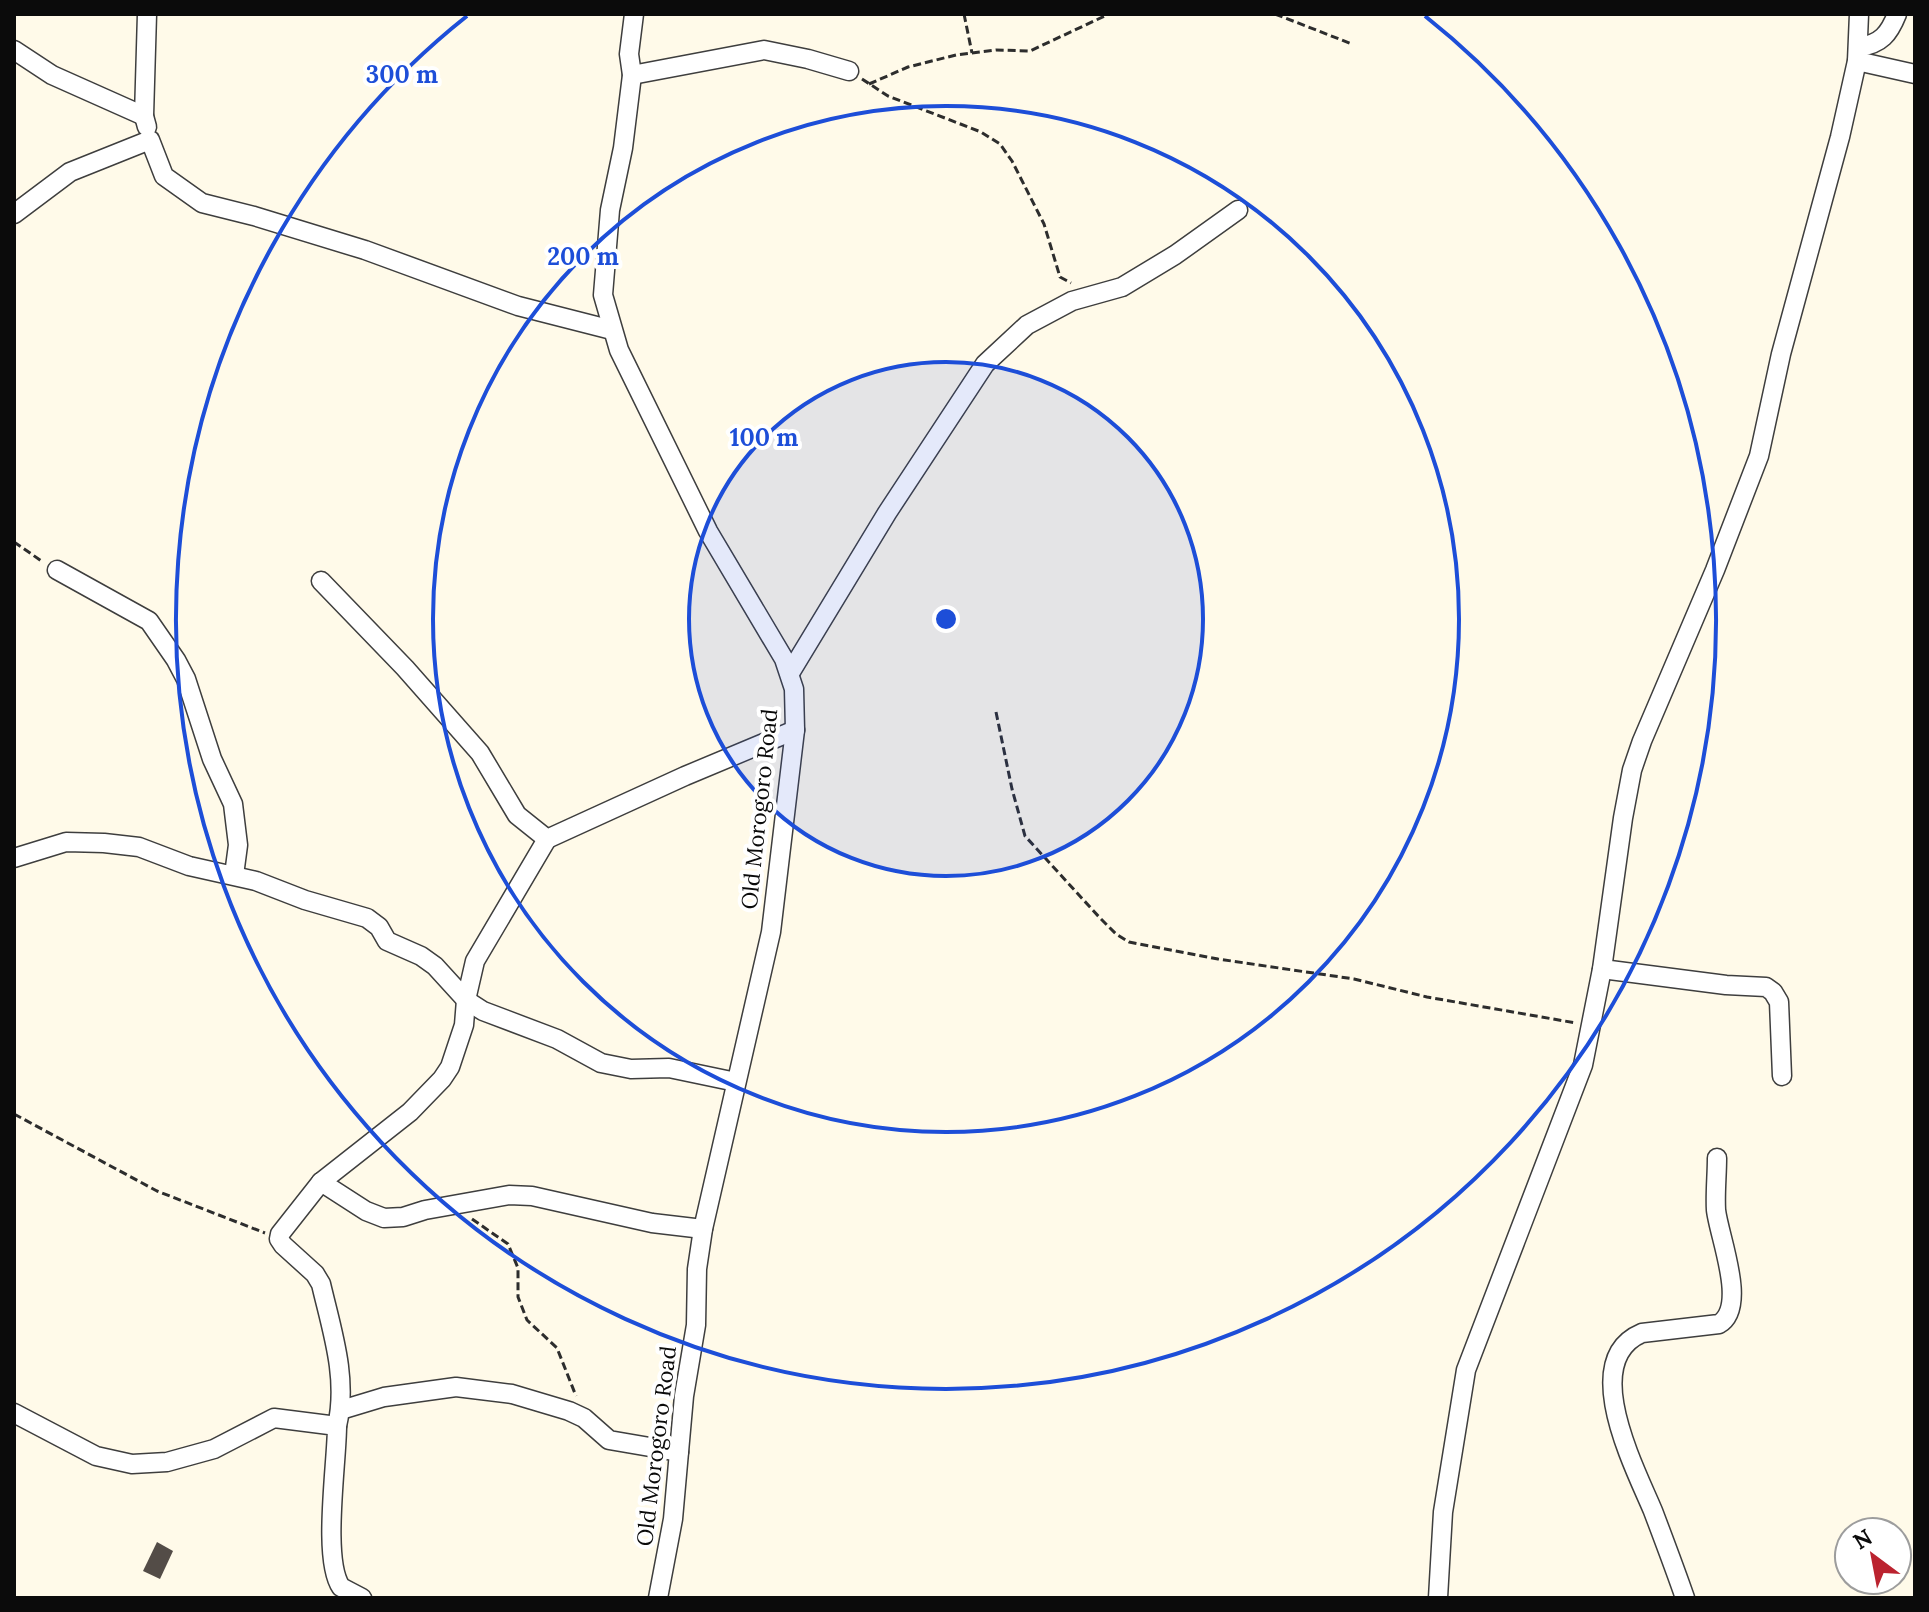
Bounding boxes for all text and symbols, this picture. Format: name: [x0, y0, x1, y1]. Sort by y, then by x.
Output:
text: 300 m: [366, 59, 438, 90]
text: 200 m: [547, 241, 619, 272]
text: 100 m: [730, 422, 798, 453]
centre of rings: [932, 605, 960, 633]
street label: Old Morogoro Road: [735, 707, 783, 911]
street label: Old Morogoro Road: [630, 1344, 682, 1548]
north arrow: [1833, 1516, 1913, 1596]
text: N: [1848, 1523, 1877, 1555]

